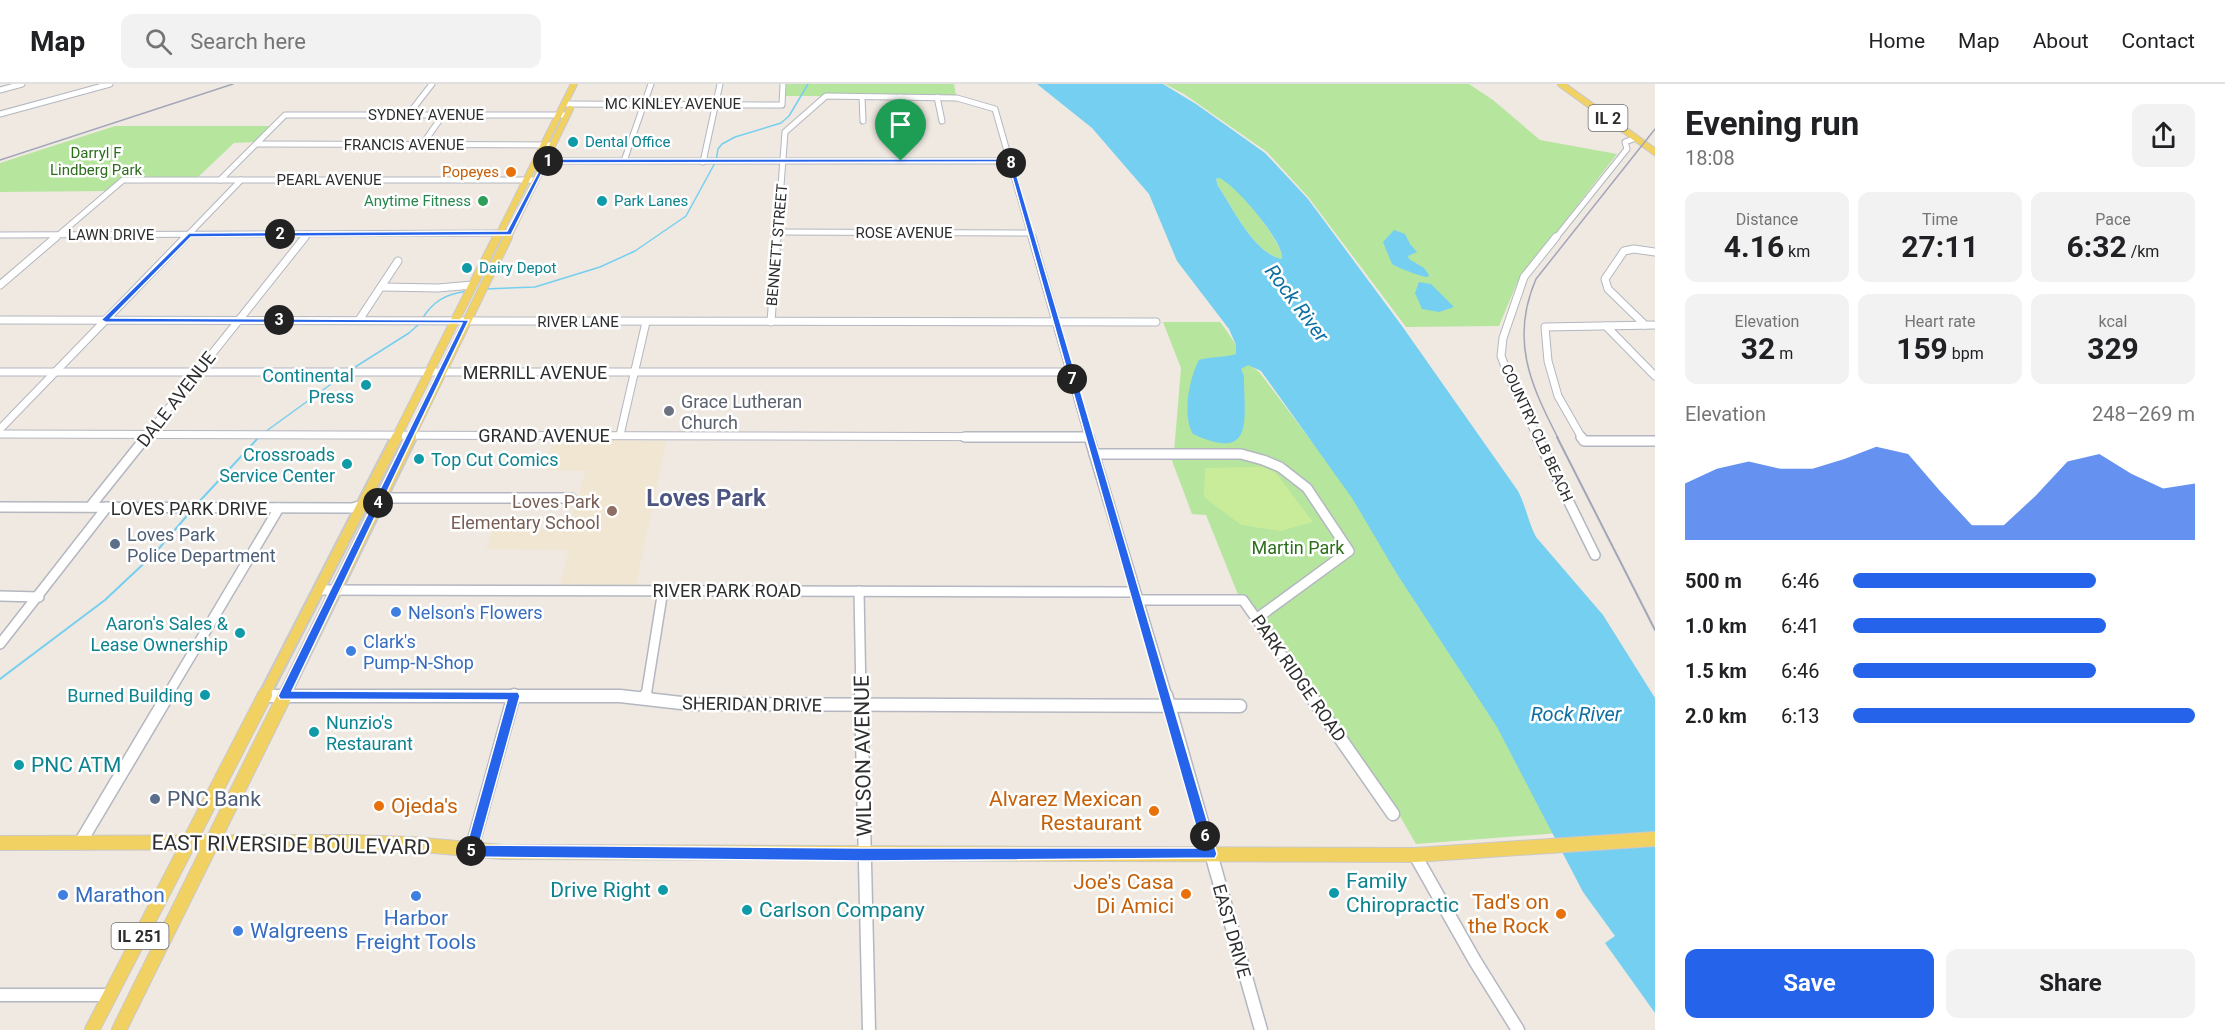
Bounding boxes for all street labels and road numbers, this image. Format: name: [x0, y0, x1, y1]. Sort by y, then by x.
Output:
street label: MC KINLEY AVENUE: [605, 95, 742, 113]
road number: IL 2: [1588, 105, 1628, 131]
street label: SYDNEY AVENUE: [368, 106, 484, 124]
street label: FRANCIS AVENUE: [344, 136, 465, 154]
street label: PEARL AVENUE: [277, 171, 382, 189]
street label: BENNETT STREET: [763, 183, 791, 307]
street label: ROSE AVENUE: [856, 224, 953, 242]
street label: LAWN DRIVE: [68, 226, 155, 244]
street label: RIVER LANE: [537, 313, 619, 331]
street label: DALE AVENUE: [132, 347, 220, 451]
street label: COUNTRY CLB BEACH: [1497, 361, 1577, 505]
street label: MERRILL AVENUE: [463, 362, 607, 383]
street label: GRAND AVENUE: [478, 425, 610, 446]
street label: LOVES PARK DRIVE: [111, 498, 267, 519]
street label: RIVER PARK ROAD: [653, 580, 801, 601]
street label: PARK RIDGE ROAD: [1247, 610, 1351, 746]
street label: WILSON AVENUE: [850, 675, 876, 837]
street label: SHERIDAN DRIVE: [682, 692, 822, 716]
street label: EAST RIVERSIDE BOULEVARD: [151, 831, 431, 859]
street label: EAST DRIVE: [1209, 881, 1255, 981]
road number: IL 251: [112, 923, 168, 949]

